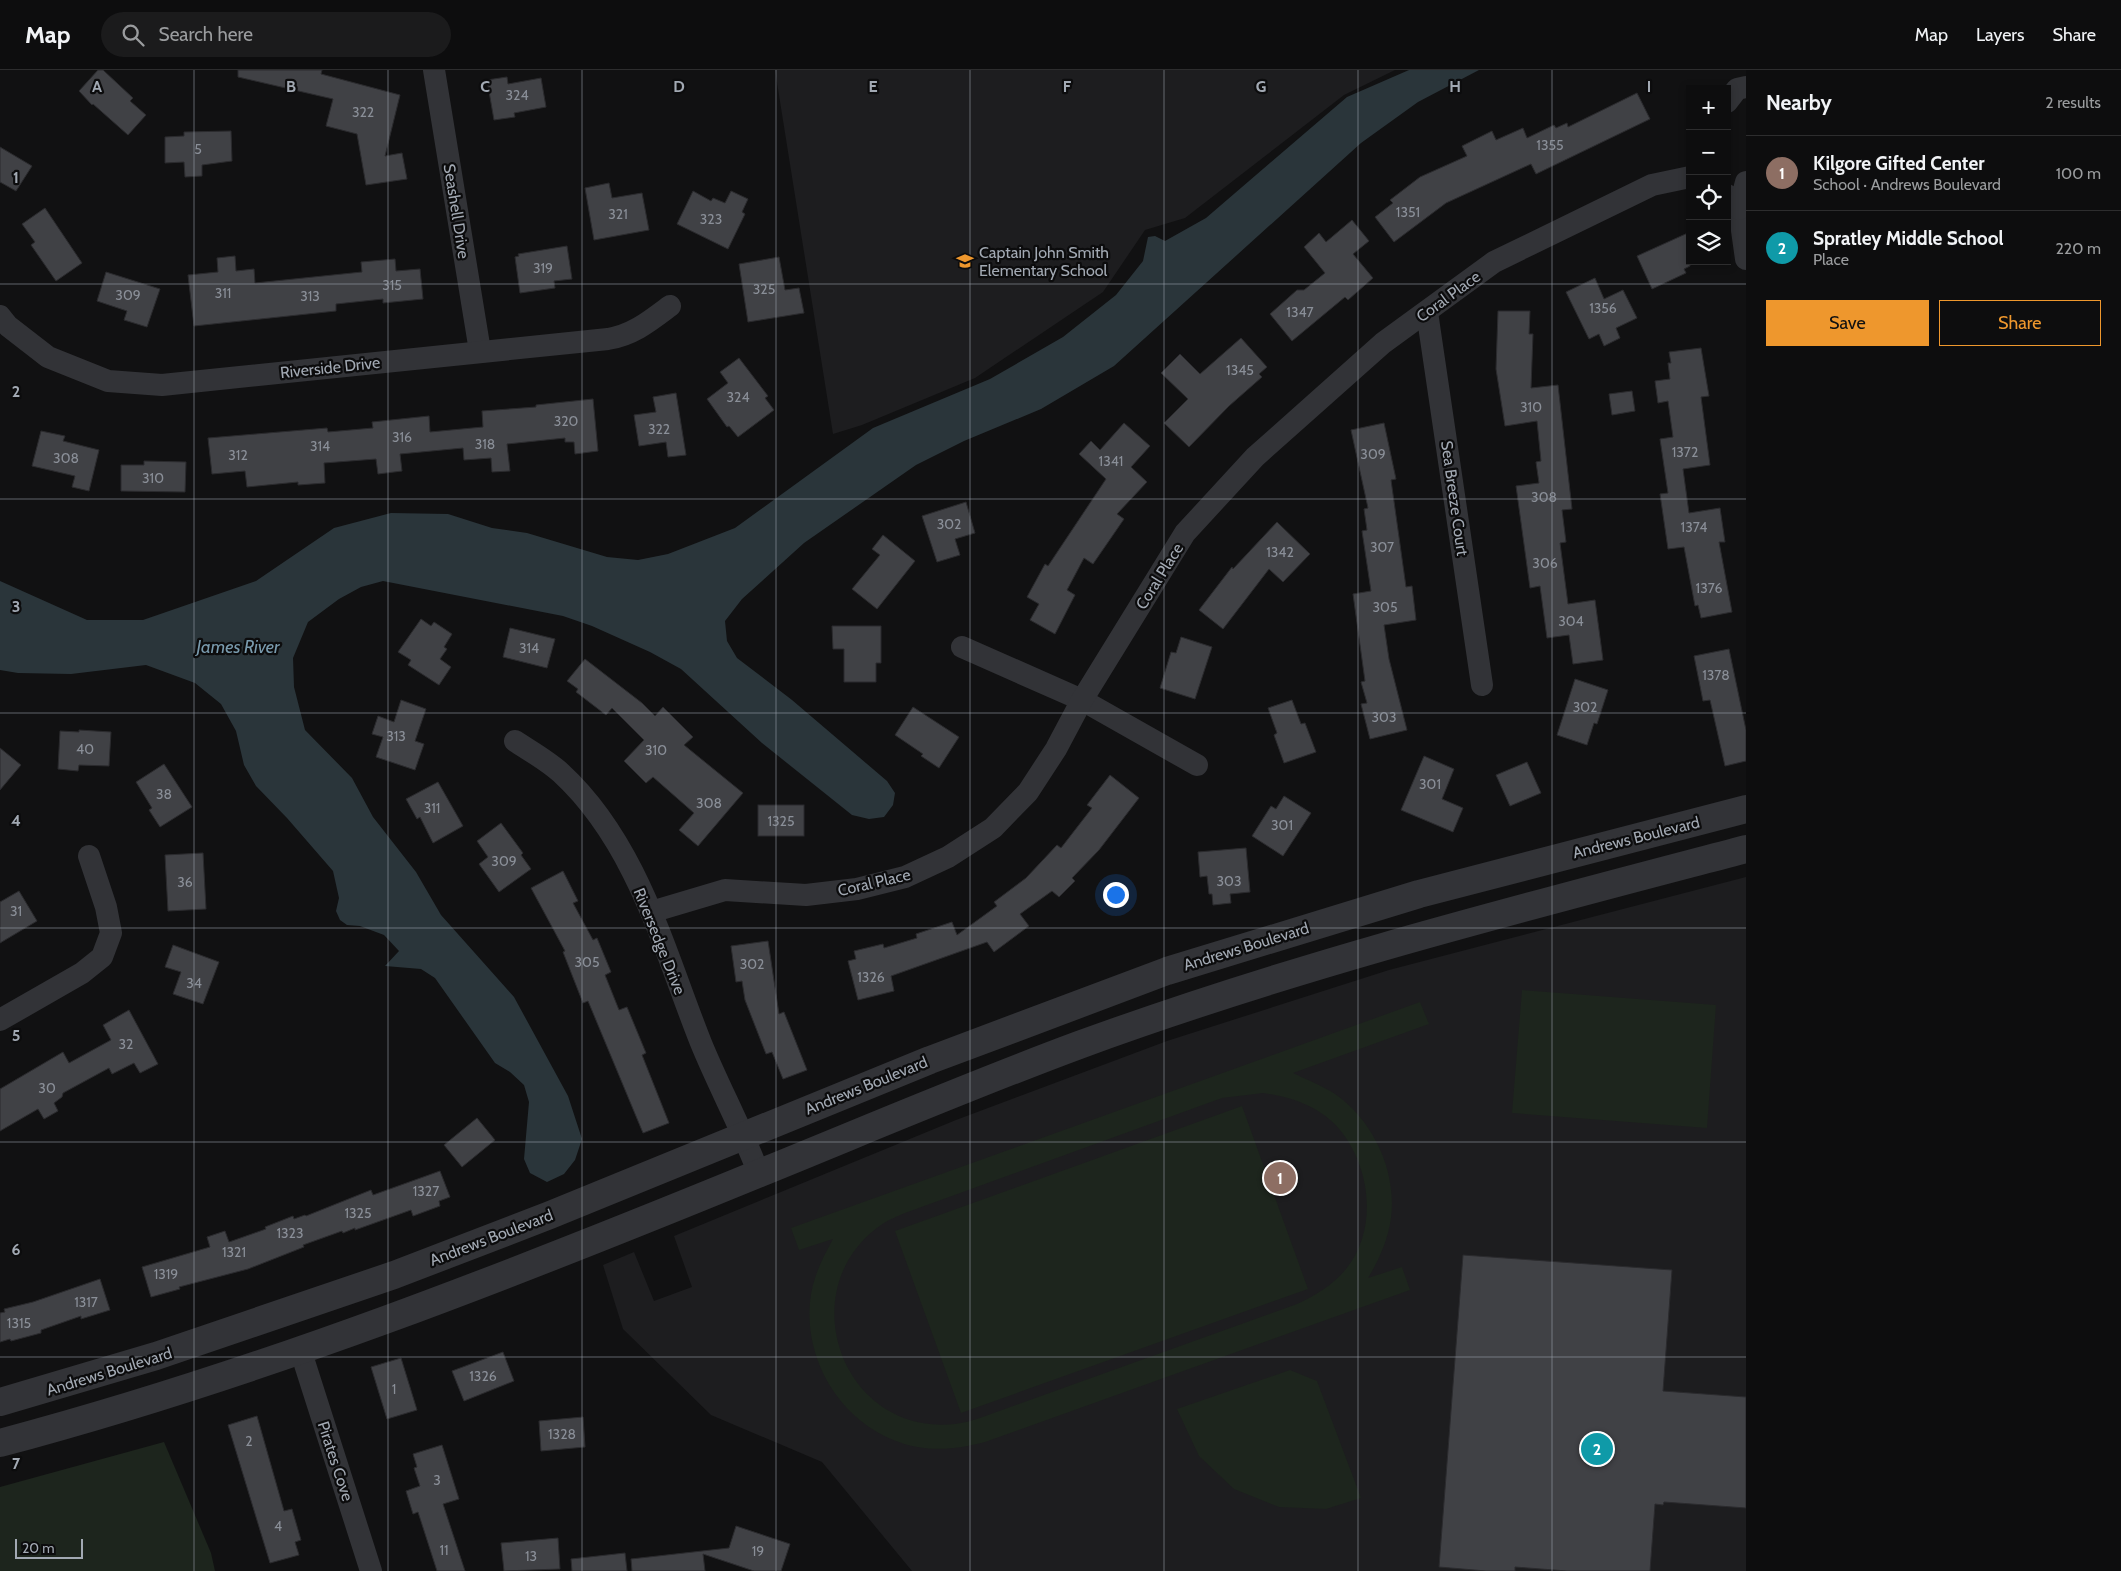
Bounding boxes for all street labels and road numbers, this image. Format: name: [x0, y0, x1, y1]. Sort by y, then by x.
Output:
street label: Seashell Drive: [440, 162, 473, 260]
street label: Coral Place: [1413, 267, 1484, 326]
street label: Riverside Drive: [279, 353, 381, 382]
street label: Sea Breeze Court: [1437, 439, 1472, 557]
street label: Coral Place: [1132, 540, 1187, 613]
street label: Andrews Boulevard: [1571, 813, 1702, 862]
street label: Coral Place: [836, 865, 912, 900]
street label: Riversedge Drive: [630, 885, 690, 997]
street label: Andrews Boulevard: [1181, 918, 1311, 975]
street label: Andrews Boulevard: [802, 1052, 930, 1119]
street label: Andrews Boulevard: [427, 1205, 555, 1270]
street label: Andrews Boulevard: [44, 1343, 174, 1400]
street label: Pirates Cove: [314, 1419, 357, 1503]

